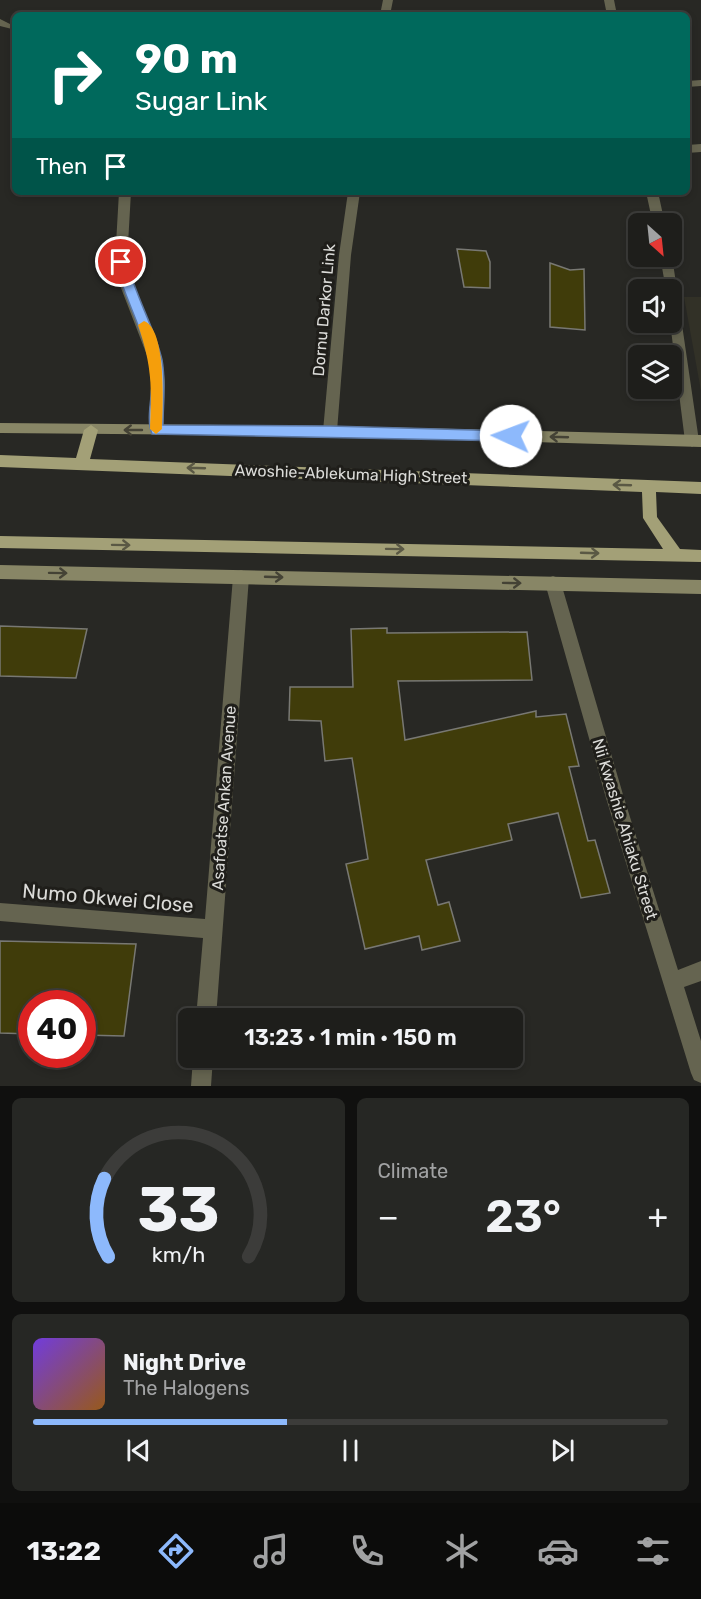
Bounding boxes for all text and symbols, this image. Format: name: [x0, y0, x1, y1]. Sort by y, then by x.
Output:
text: 90 m: [135, 34, 238, 84]
icon: right: [36, 36, 114, 114]
text: Sugar Link: [135, 85, 267, 117]
icon: arrive: [99, 150, 132, 183]
text: Then: [36, 153, 87, 180]
north arrow: [628, 213, 682, 267]
map controls: [628, 213, 682, 399]
pin: [95, 236, 146, 287]
street label: Dornu Darkor Link: [309, 242, 339, 377]
icon: arrive: [104, 245, 137, 278]
button: sound: [628, 279, 682, 333]
button: layers: [628, 345, 682, 399]
position arrow: [479, 404, 543, 468]
one-way arrow: [123, 424, 143, 436]
one-way arrow: [549, 431, 569, 443]
street label: Awoshie-Ablekuma High Street: [234, 460, 468, 488]
one-way arrow: [186, 462, 206, 473]
one-way arrow: [612, 479, 632, 490]
one-way arrow: [111, 539, 131, 550]
one-way arrow: [385, 543, 405, 555]
one-way arrow: [580, 547, 600, 558]
one-way arrow: [48, 567, 68, 579]
one-way arrow: [264, 572, 284, 583]
one-way arrow: [501, 577, 521, 589]
street label: Asafoatse Ankan Avenue: [208, 705, 240, 891]
street label: Nii Kwashie Ahiaku Street: [588, 736, 662, 922]
street label: Numo Okwei Close: [21, 879, 195, 917]
speed limit sign: 40: [18, 990, 96, 1068]
text: 13:23 · 1 min · 150 m: [244, 1024, 457, 1051]
text: Climate: [378, 1159, 448, 1183]
text: 33: [137, 1173, 219, 1247]
text: 23°: [485, 1190, 561, 1243]
text: −: [378, 1197, 399, 1236]
text: +: [647, 1197, 668, 1236]
text: km/h: [151, 1242, 205, 1267]
text: Night Drive: [123, 1349, 246, 1376]
text: The Halogens: [123, 1376, 250, 1400]
icon: previous: [122, 1434, 155, 1467]
icon: pause: [334, 1434, 367, 1467]
icon: next: [546, 1434, 579, 1467]
icon: directions: [155, 1530, 197, 1572]
icon: music: [250, 1530, 292, 1572]
icon: phone: [346, 1530, 388, 1572]
icon: climate: [441, 1530, 483, 1572]
icon: car: [537, 1530, 579, 1572]
icon: filters: [632, 1530, 674, 1572]
text: 13:22: [27, 1535, 101, 1567]

